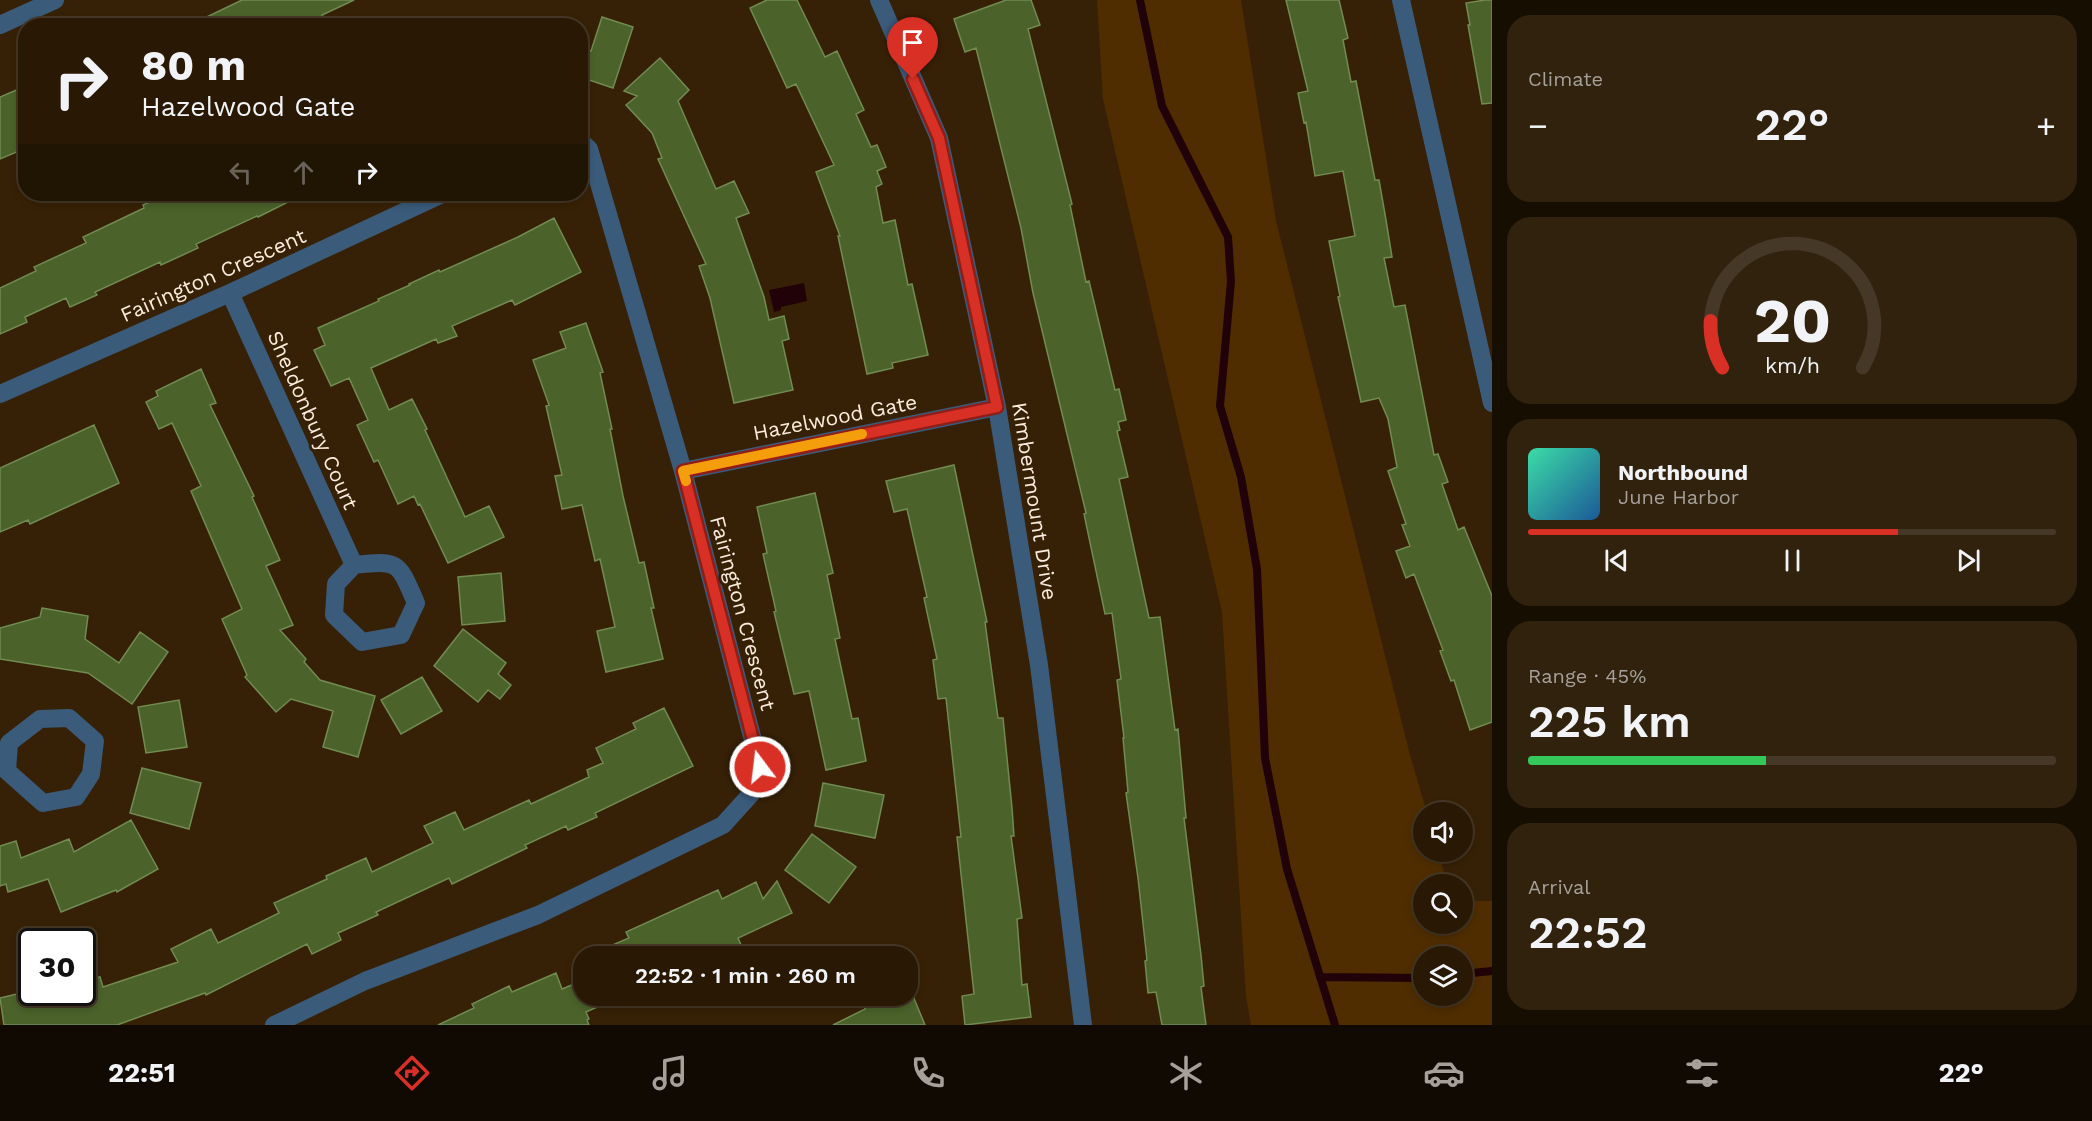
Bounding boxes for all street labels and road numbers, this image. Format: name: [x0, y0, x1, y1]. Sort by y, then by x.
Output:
street label: Fairington Crescent: [116, 223, 310, 327]
street label: Sheldonbury Court: [262, 327, 364, 513]
street label: Hazelwood Gate: [751, 389, 919, 445]
street label: Kimbermount Drive: [1007, 400, 1063, 602]
street label: Fairington Crescent: [705, 513, 781, 713]

